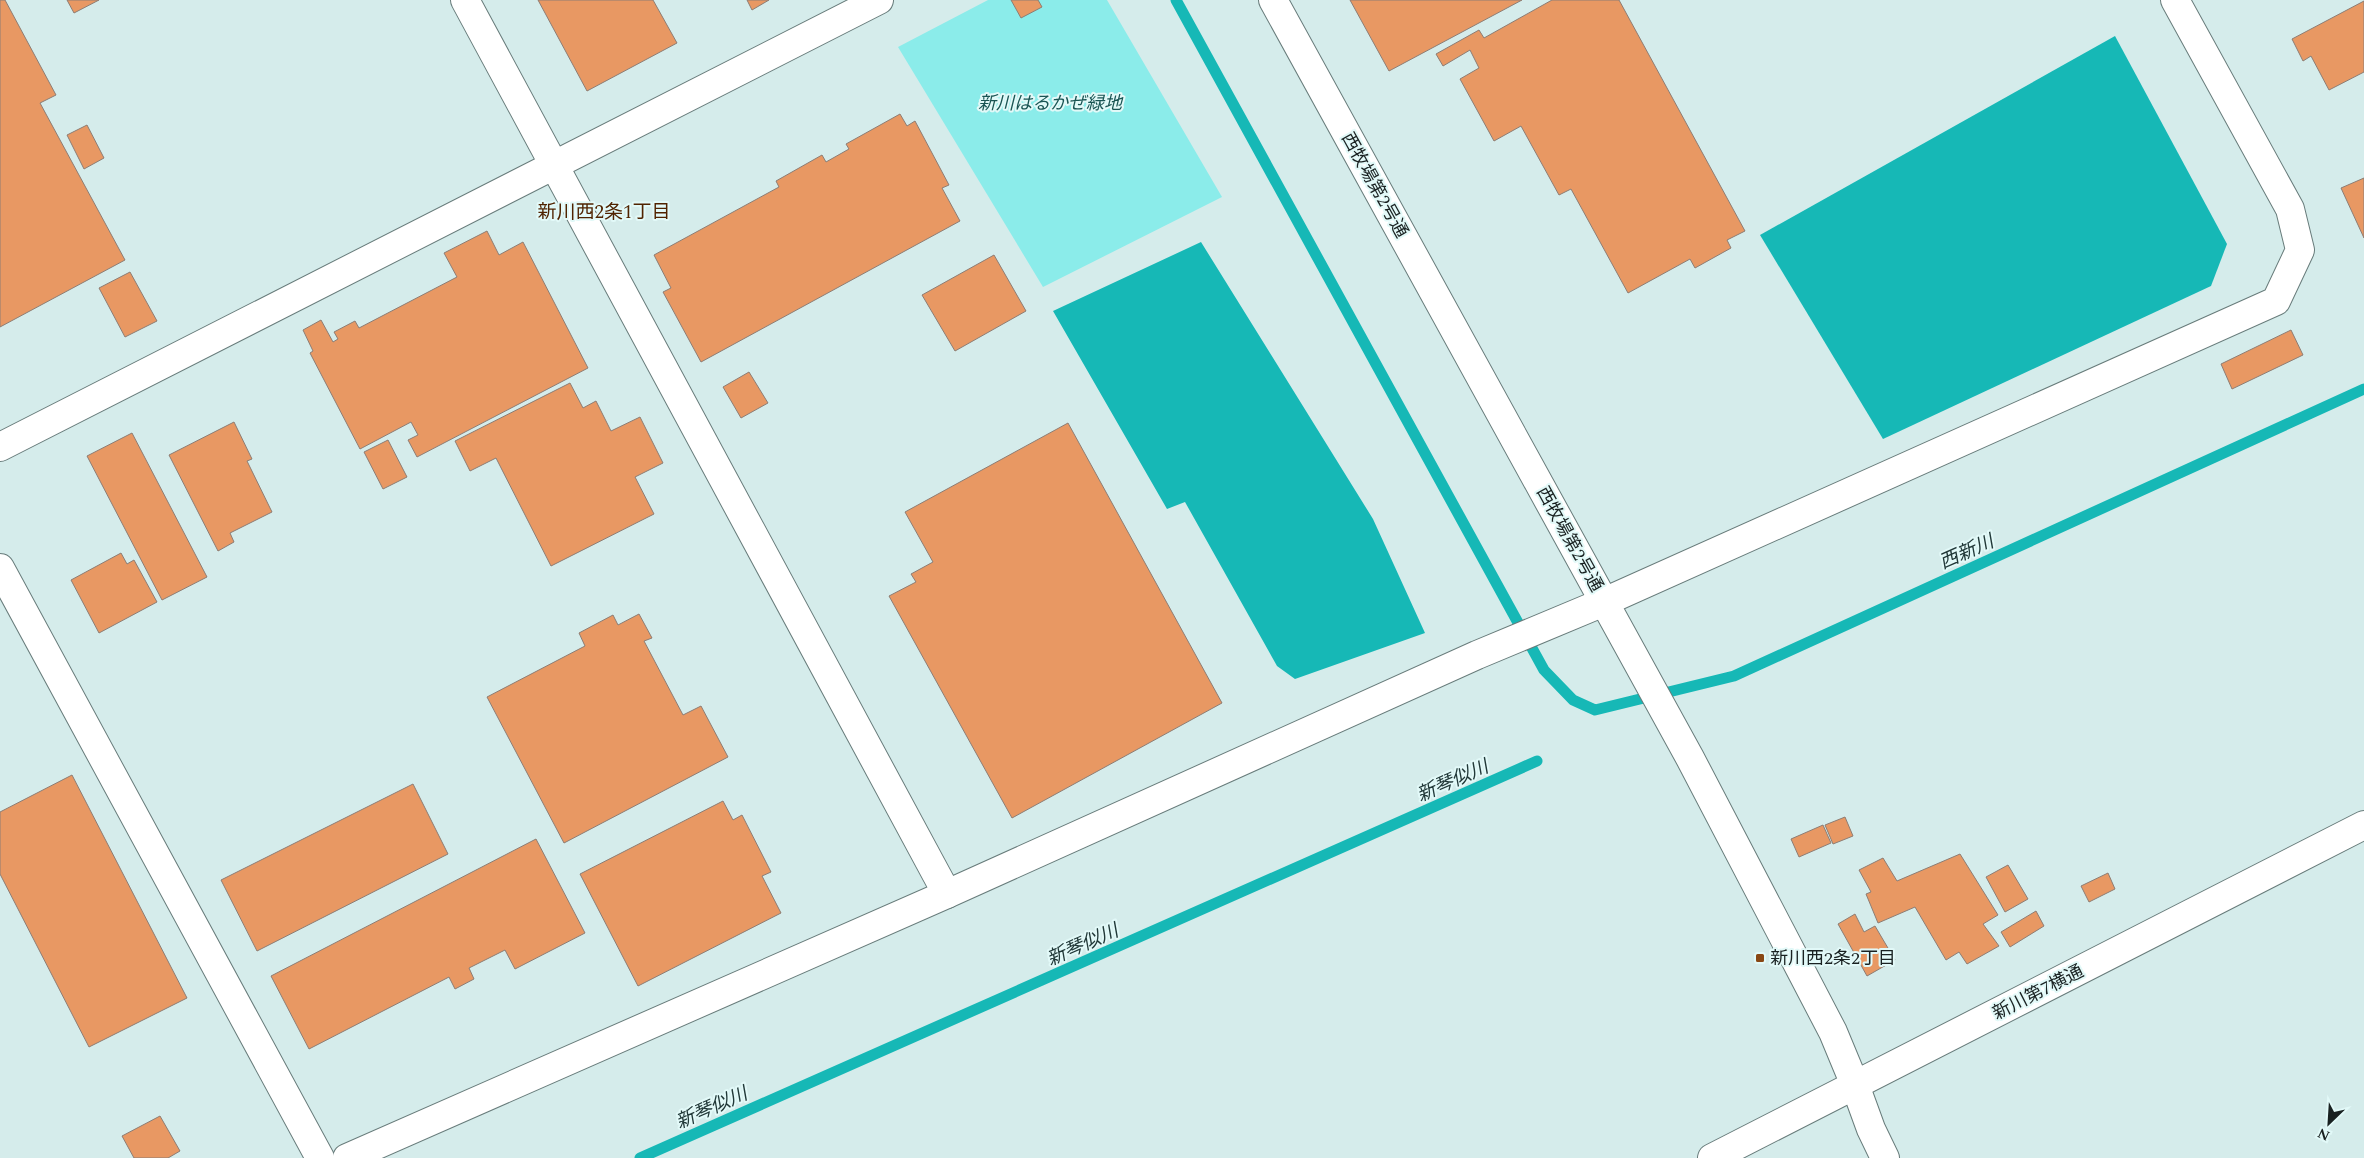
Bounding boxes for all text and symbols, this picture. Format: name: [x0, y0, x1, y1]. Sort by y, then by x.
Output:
park label: 新川はるかぜ緑地: [978, 90, 1124, 117]
street label: 西牧場第2号通: [1334, 128, 1415, 243]
district label: 新川西2条1丁目: [537, 198, 671, 227]
street label: 西牧場第2号通: [1529, 482, 1610, 597]
water label: 西新川: [1935, 527, 2000, 577]
water label: 新琴似川: [1412, 752, 1495, 810]
water label: 新琴似川: [1042, 916, 1125, 974]
place label: 新川西2条2丁目: [1770, 945, 1896, 972]
marker: 新川西2条2丁目: [1754, 952, 1766, 964]
street label: 新川第7横通: [1988, 958, 2088, 1027]
water label: 新琴似川: [671, 1079, 754, 1137]
north arrow: [2304, 1098, 2354, 1148]
text: N: [2314, 1122, 2333, 1146]

